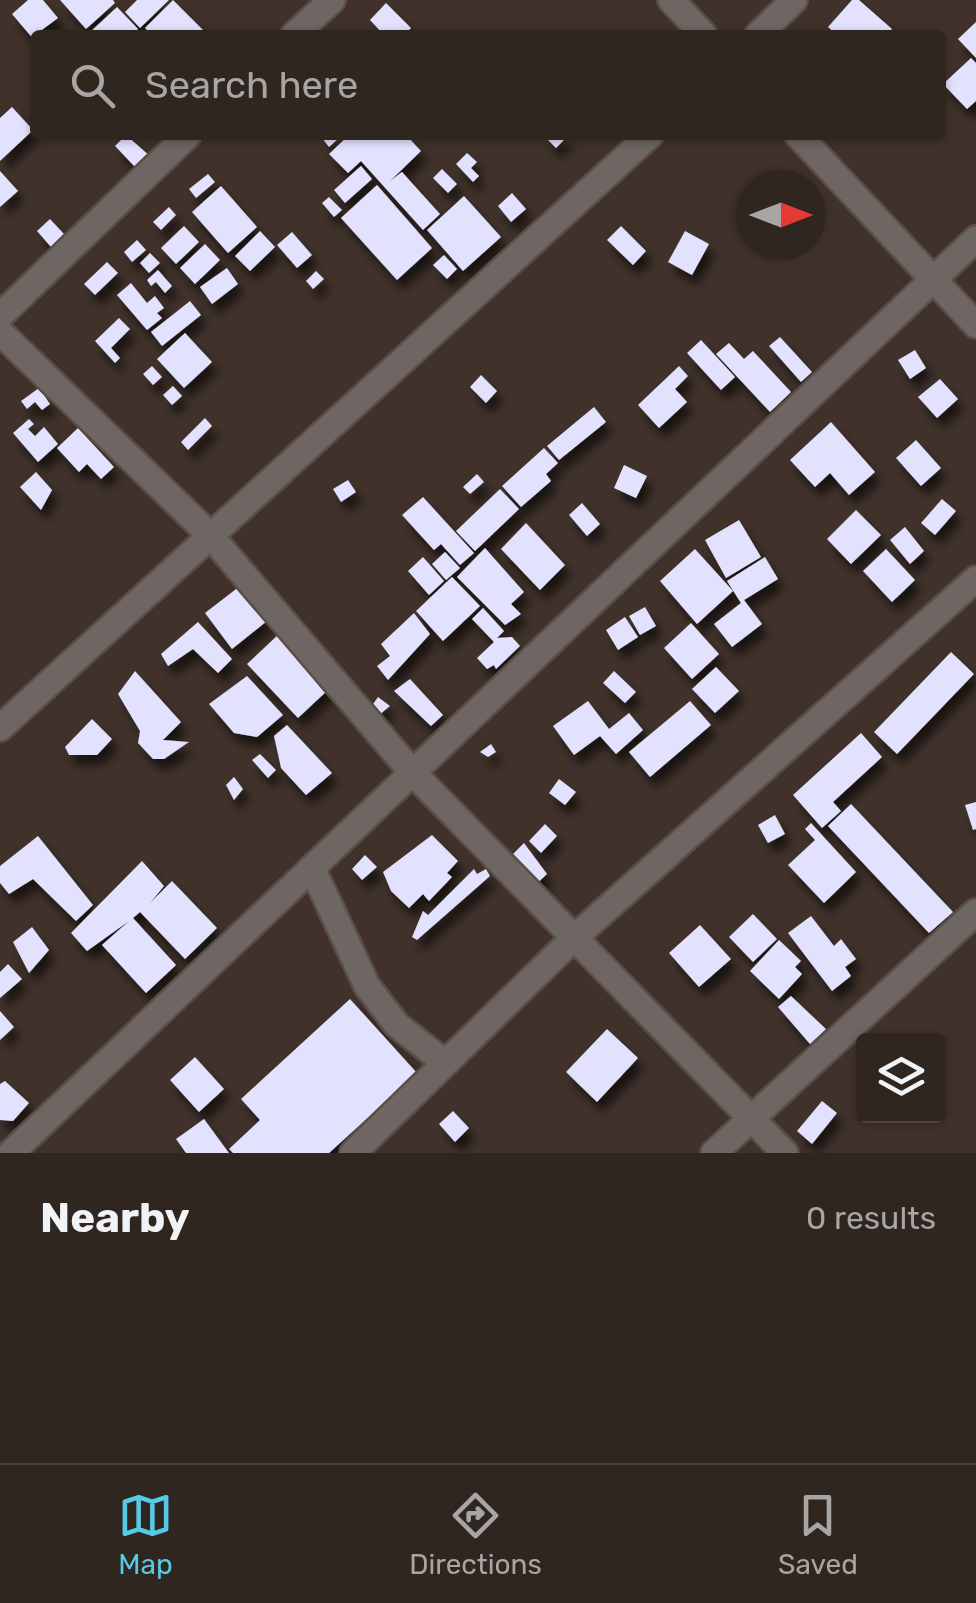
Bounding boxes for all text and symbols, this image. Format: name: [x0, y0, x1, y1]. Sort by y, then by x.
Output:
search box: [30, 30, 946, 140]
icon: search: [65, 58, 120, 113]
text: Search here: [145, 62, 358, 108]
north arrow: [736, 170, 826, 260]
map controls: [856, 1033, 946, 1123]
button: layers: [856, 1033, 946, 1123]
text: Nearby: [40, 1193, 190, 1243]
text: 0 results: [806, 1199, 936, 1237]
tab: Map: [118, 1488, 173, 1581]
tab: Directions: [409, 1488, 542, 1581]
tab: Saved: [778, 1488, 858, 1581]

